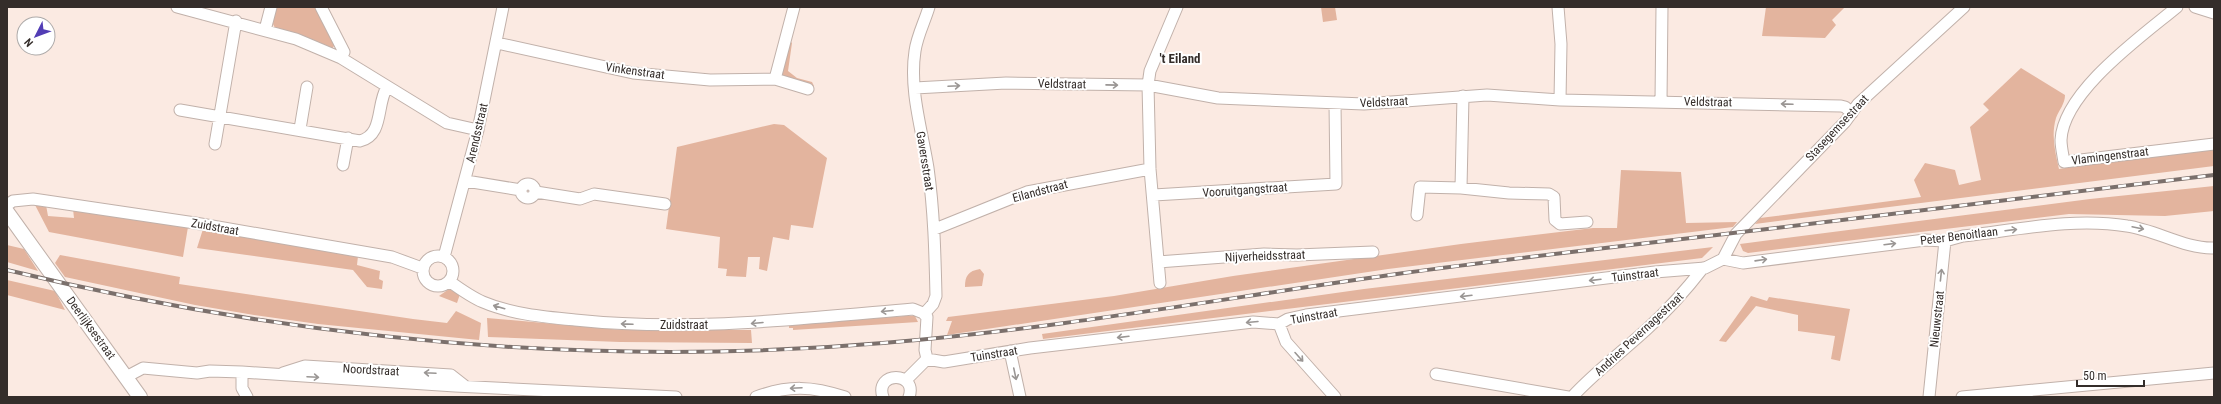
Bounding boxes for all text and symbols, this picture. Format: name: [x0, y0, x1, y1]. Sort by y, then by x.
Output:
north arrow: [16, 16, 56, 56]
text: N: [22, 35, 36, 49]
district label: 't Eiland: [1160, 51, 1200, 66]
street label: Vinkenstraat: [605, 60, 666, 82]
street label: Veldstraat: [1038, 77, 1087, 91]
one-way arrow: [1105, 81, 1118, 89]
one-way arrow: [947, 82, 960, 89]
street label: Stasegemsestraat: [1803, 92, 1872, 164]
street label: Veldstraat: [1360, 94, 1409, 110]
street label: Veldstraat: [1684, 95, 1733, 109]
one-way arrow: [1781, 100, 1794, 107]
street label: Arendsstraat: [463, 101, 491, 164]
street label: Gaversstraat: [913, 130, 937, 192]
street label: Vlamingenstraat: [2071, 144, 2150, 168]
street label: Eilandstraat: [1011, 177, 1070, 205]
street label: Vooruitgangstraat: [1202, 180, 1288, 200]
street label: Zuidstraat: [190, 216, 240, 238]
street label: Peter Benoitlaan: [1919, 224, 1999, 248]
one-way arrow: [2132, 225, 2145, 233]
one-way arrow: [2004, 226, 2017, 234]
one-way arrow: [1883, 241, 1896, 248]
street label: Nijverheidsstraat: [1225, 248, 1306, 264]
one-way arrow: [1754, 256, 1767, 264]
street label: Tuinstraat: [1611, 265, 1660, 285]
one-way arrow: [1938, 269, 1945, 282]
one-way arrow: [1589, 276, 1602, 284]
street label: Andries Pevernagestraat: [1592, 289, 1687, 379]
street label: Nieuwstraat: [1927, 290, 1947, 348]
one-way arrow: [1460, 292, 1473, 299]
street label: Deerlijksestraat: [64, 294, 119, 362]
one-way arrow: [492, 303, 505, 310]
street label: Tuinstraat: [1289, 305, 1339, 327]
one-way arrow: [881, 307, 894, 315]
street label: Zuidstraat: [660, 318, 709, 332]
one-way arrow: [1246, 319, 1259, 326]
one-way arrow: [751, 320, 764, 327]
one-way arrow: [621, 321, 634, 328]
one-way arrow: [1117, 334, 1130, 341]
street label: Tuinstraat: [969, 343, 1019, 365]
one-way arrow: [1295, 352, 1304, 362]
street label: Noordstraat: [342, 362, 400, 378]
scale bar: [2077, 362, 2144, 388]
one-way arrow: [1011, 367, 1019, 380]
text: 50 m: [2083, 369, 2107, 383]
one-way arrow: [424, 370, 437, 377]
one-way arrow: [306, 374, 319, 381]
one-way arrow: [790, 385, 803, 392]

